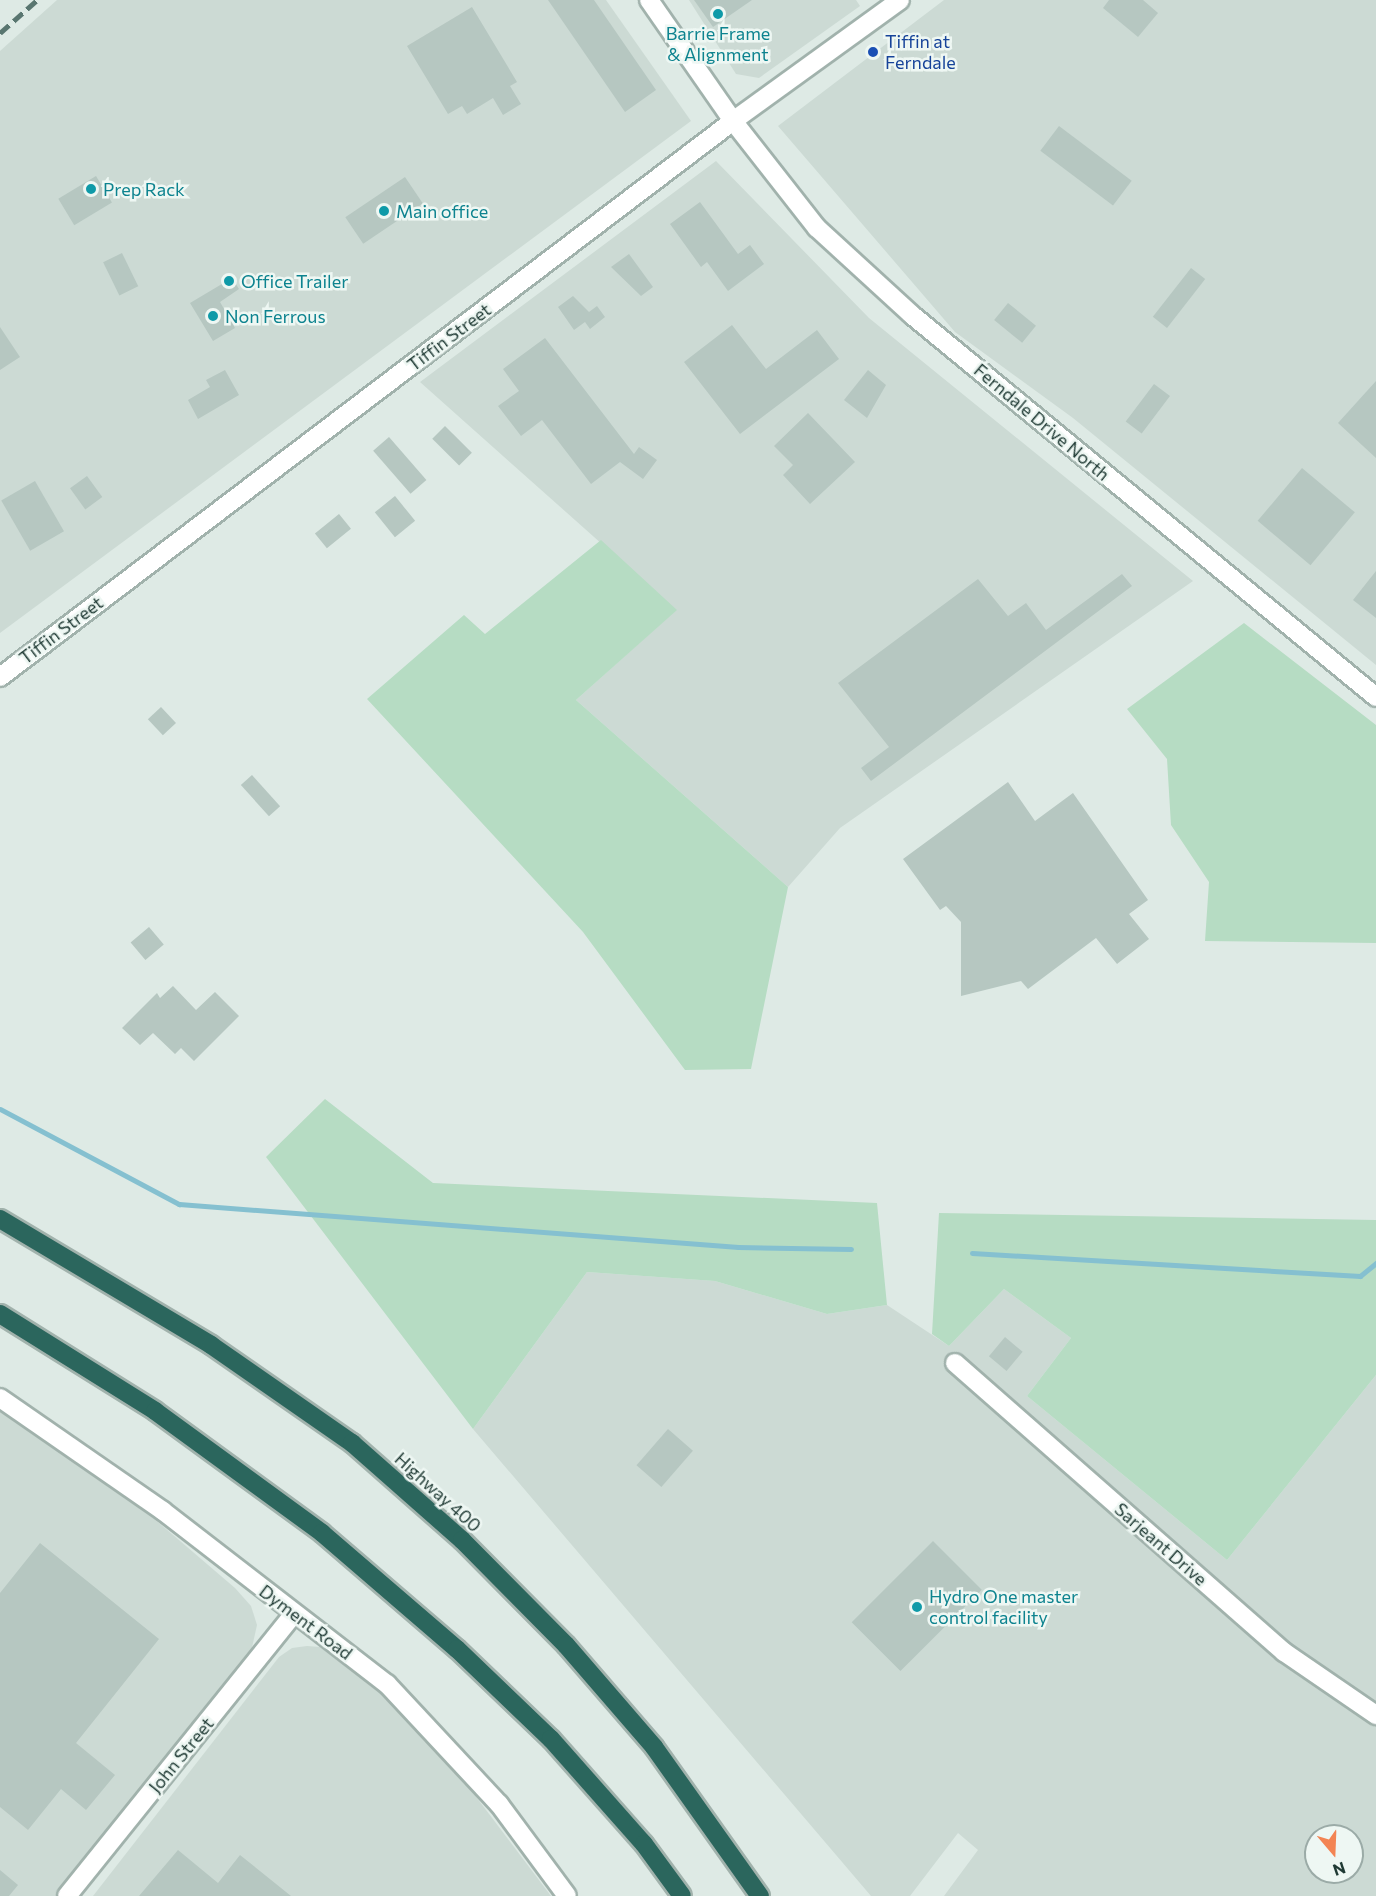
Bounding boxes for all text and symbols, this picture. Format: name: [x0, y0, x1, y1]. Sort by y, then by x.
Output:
marker: Barrie Frame & Alignment: [711, 7, 725, 21]
place label: Barrie Frame & Alignment: [666, 23, 770, 66]
place label: Tiffin at Ferndale: [885, 31, 956, 74]
marker: Tiffin at Ferndale: [866, 45, 880, 59]
place label: Prep Rack: [103, 178, 185, 200]
marker: Prep Rack: [84, 182, 98, 196]
place label: Main office: [396, 200, 488, 222]
marker: Main office: [377, 204, 391, 218]
place label: Office Trailer: [241, 270, 348, 292]
marker: Office Trailer: [222, 274, 236, 288]
street label: Tiffin Street: [403, 299, 495, 375]
place label: Non Ferrous: [225, 305, 326, 327]
marker: Non Ferrous: [206, 309, 220, 323]
street label: Ferndale Drive North: [970, 359, 1114, 485]
street label: Tiffin Street: [15, 592, 107, 668]
street label: Highway 400: [390, 1448, 486, 1536]
street label: Sarjeant Drive: [1110, 1498, 1212, 1590]
street label: Dyment Road: [255, 1580, 357, 1664]
place label: Hydro One master control facility: [929, 1586, 1078, 1628]
marker: Hydro One master control facility: [910, 1600, 924, 1614]
street label: John Street: [144, 1713, 218, 1797]
north arrow: [1304, 1824, 1364, 1884]
text: N: [1331, 1859, 1348, 1881]

